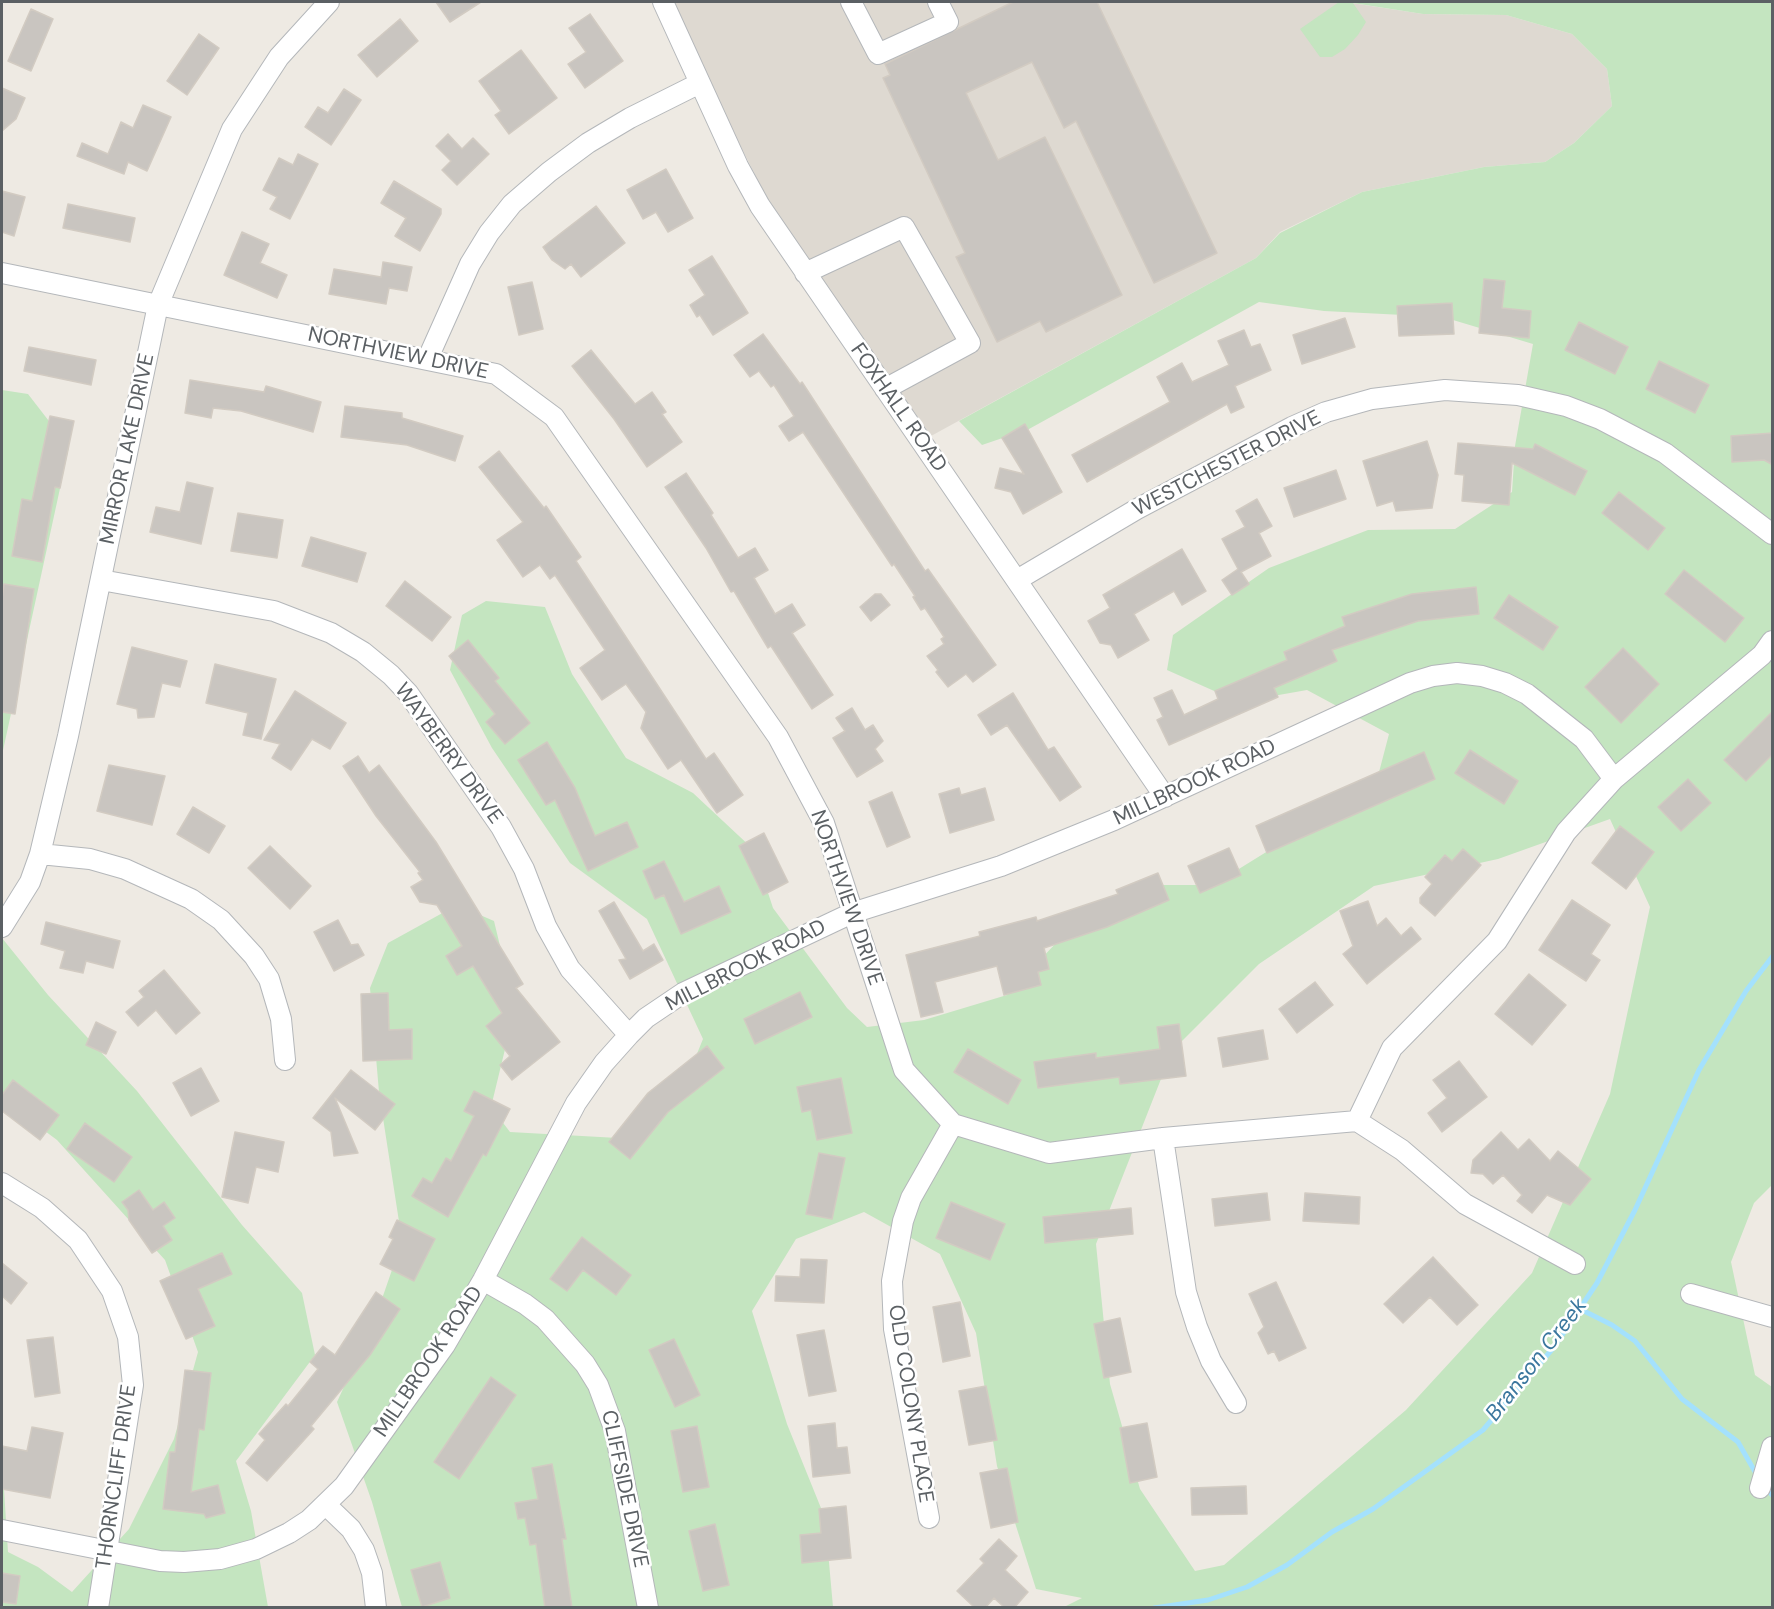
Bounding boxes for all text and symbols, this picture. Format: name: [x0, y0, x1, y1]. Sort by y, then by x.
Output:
street label: NORTHVIEW DRIVE: [305, 323, 491, 385]
street label: FOXHALL ROAD: [844, 339, 952, 477]
street label: MIRROR LAKE DRIVE: [95, 351, 161, 547]
street label: WESTCHESTER DRIVE: [1129, 406, 1325, 522]
street label: WAYBERRY DRIVE: [388, 679, 508, 829]
street label: MILLBROOK ROAD: [1110, 734, 1280, 832]
street label: NORTHVIEW DRIVE: [804, 807, 888, 989]
street label: MILLBROOK ROAD: [662, 915, 830, 1017]
street label: MILLBROOK ROAD: [369, 1282, 489, 1442]
water label: Branson Creek: [1481, 1293, 1593, 1427]
street label: OLD COLONY PLACE: [882, 1303, 938, 1505]
street label: THORNCLIFF DRIVE: [92, 1383, 142, 1571]
street label: CLIFFSIDE DRIVE: [595, 1408, 653, 1570]

